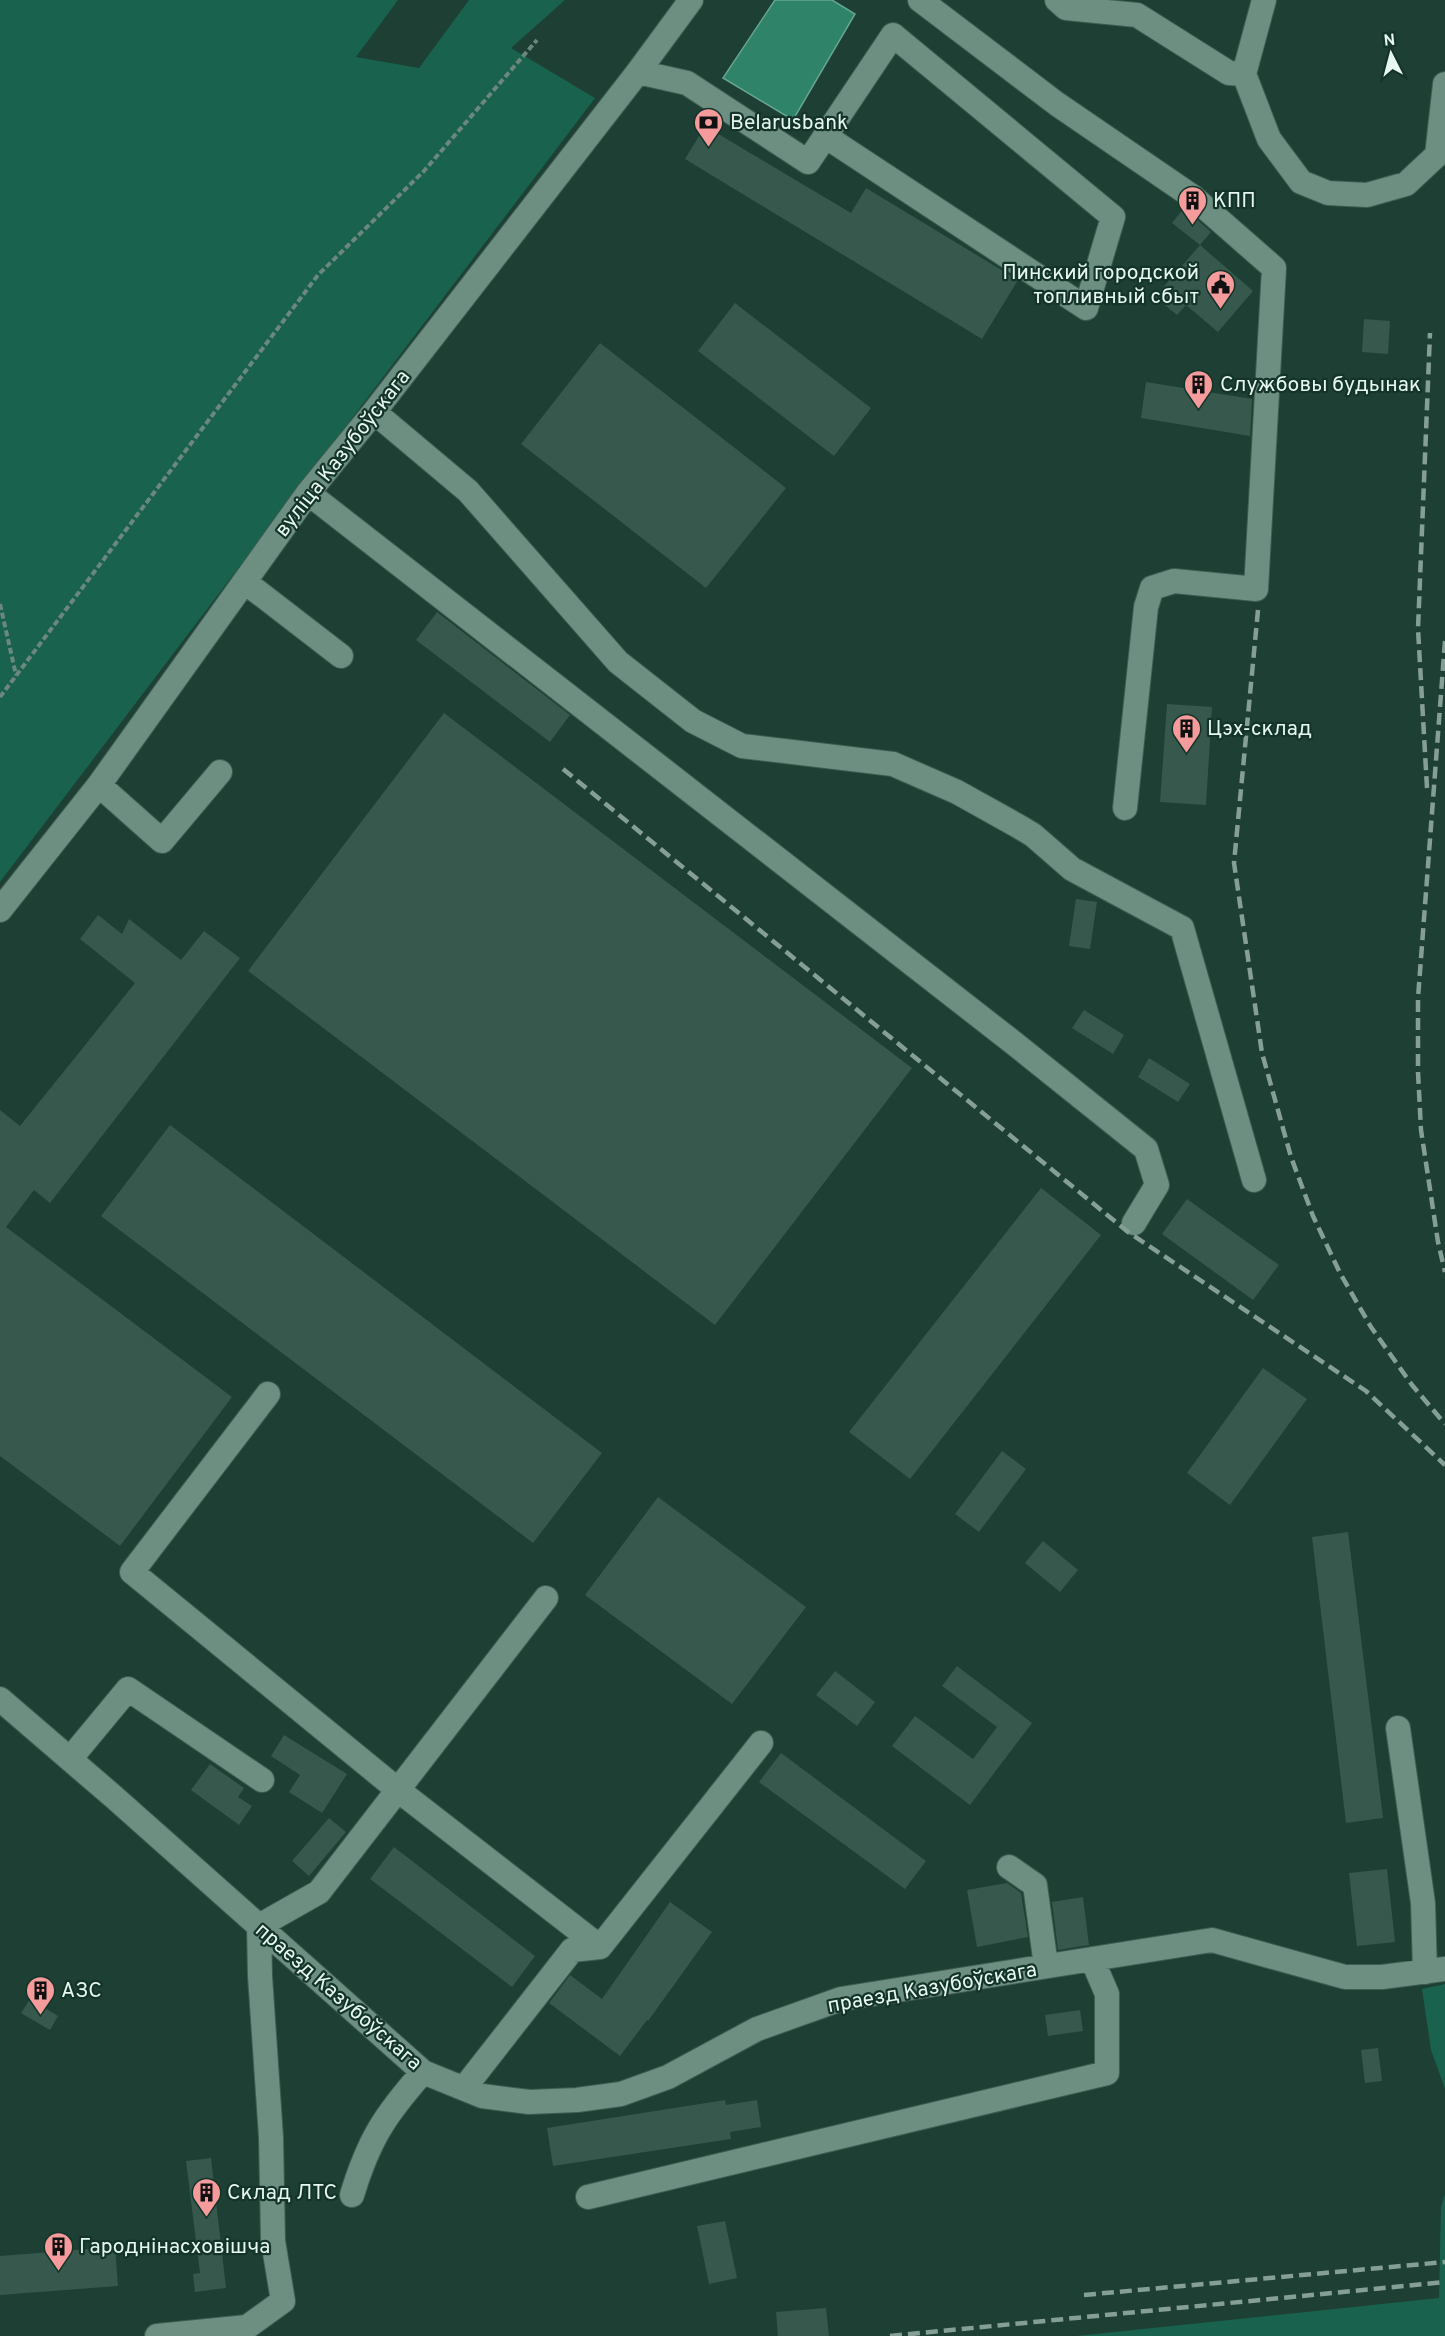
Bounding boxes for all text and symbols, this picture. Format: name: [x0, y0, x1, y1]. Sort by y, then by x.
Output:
north arrow: [1361, 24, 1421, 84]
text: N: [1383, 31, 1396, 52]
bank icon: Belarusbank: [693, 106, 725, 148]
place label: Belarusbank: [730, 110, 848, 137]
building icon: КПП: [1176, 184, 1208, 226]
place label: КПП: [1213, 188, 1256, 215]
place label: Пинский городской топливный сбыт: [1002, 260, 1199, 311]
public building icon: Пинский городской топливный сбыт: [1204, 268, 1236, 310]
street label: вуліца Казубоўскага: [269, 365, 417, 543]
building icon: Службовы будынак: [1183, 368, 1215, 410]
place label: Службовы будынак: [1220, 372, 1421, 399]
building icon: Цэх-склад: [1170, 712, 1202, 754]
place label: Цэх-склад: [1207, 716, 1312, 743]
street label: праезд Казубоўскага: [249, 1917, 427, 2077]
street label: праезд Казубоўскага: [825, 1957, 1039, 2020]
building icon: АЗС: [24, 1974, 56, 2016]
place label: АЗС: [61, 1978, 102, 2005]
building icon: Склад ЛТС: [190, 2176, 222, 2218]
place label: Склад ЛТС: [227, 2180, 337, 2207]
building icon: Гароднінасховішча: [42, 2230, 74, 2272]
place label: Гароднінасховішча: [79, 2234, 270, 2261]

